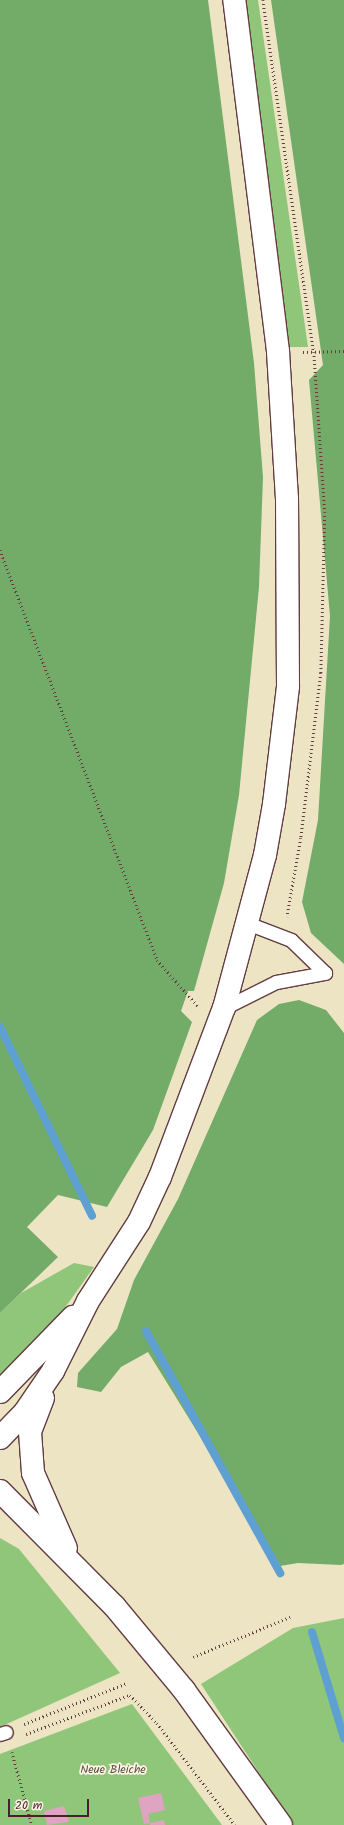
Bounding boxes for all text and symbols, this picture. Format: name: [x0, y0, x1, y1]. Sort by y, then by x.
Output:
park label: Neue Bleiche: [80, 1763, 146, 1777]
scale bar: [10, 1791, 91, 1817]
text: 20 m: [15, 1796, 42, 1815]

